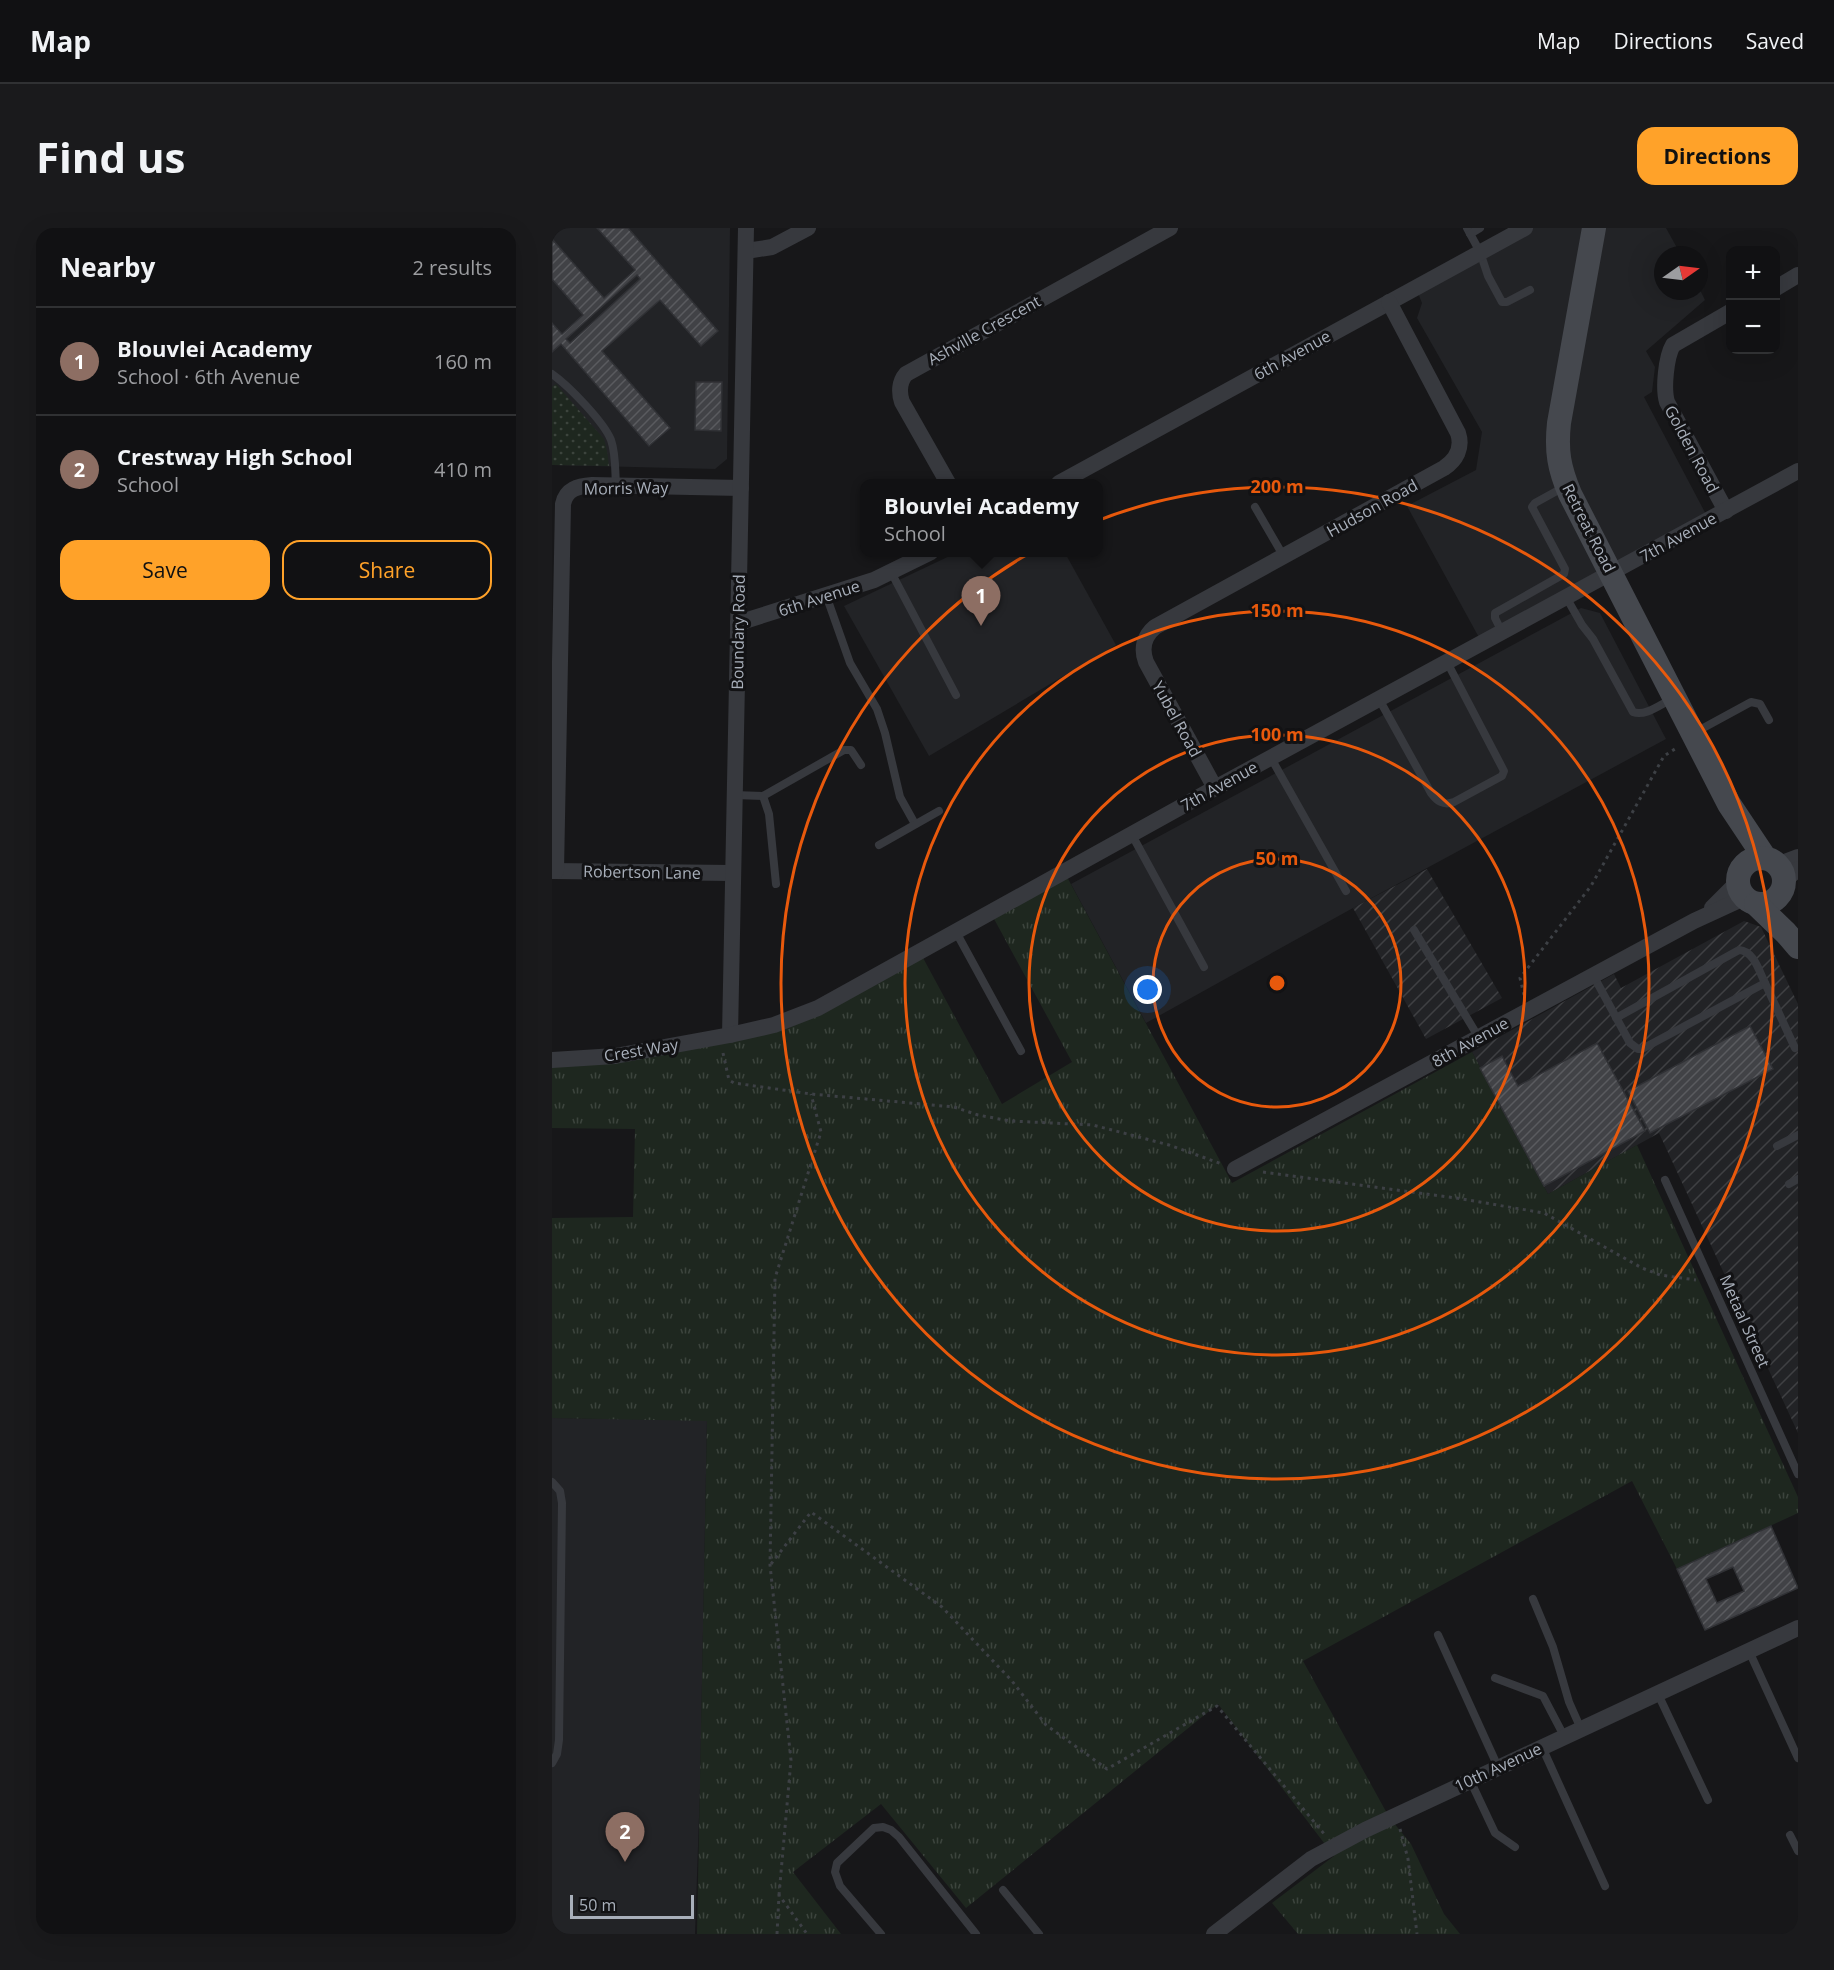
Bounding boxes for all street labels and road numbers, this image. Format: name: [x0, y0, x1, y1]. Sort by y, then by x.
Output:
street label: Ashville Crescent: [923, 290, 1045, 370]
street label: 6th Avenue: [1250, 325, 1334, 385]
street label: Golden Road: [1660, 401, 1724, 497]
street label: Hudson Road: [1323, 474, 1421, 542]
street label: Morris Way: [584, 476, 669, 500]
street label: Retreat Road: [1557, 480, 1621, 576]
street label: 7th Avenue: [1636, 507, 1720, 567]
street label: Boundary Road: [726, 574, 750, 690]
street label: 6th Avenue: [775, 574, 863, 622]
street label: Yubel Road: [1147, 677, 1207, 761]
street label: 7th Avenue: [1177, 756, 1261, 816]
street label: Robertson Lane: [583, 860, 701, 884]
street label: 8th Avenue: [1428, 1012, 1512, 1072]
street label: Crest Way: [602, 1033, 681, 1067]
street label: Metaal Street: [1715, 1271, 1775, 1371]
street label: 10th Avenue: [1451, 1737, 1545, 1797]

